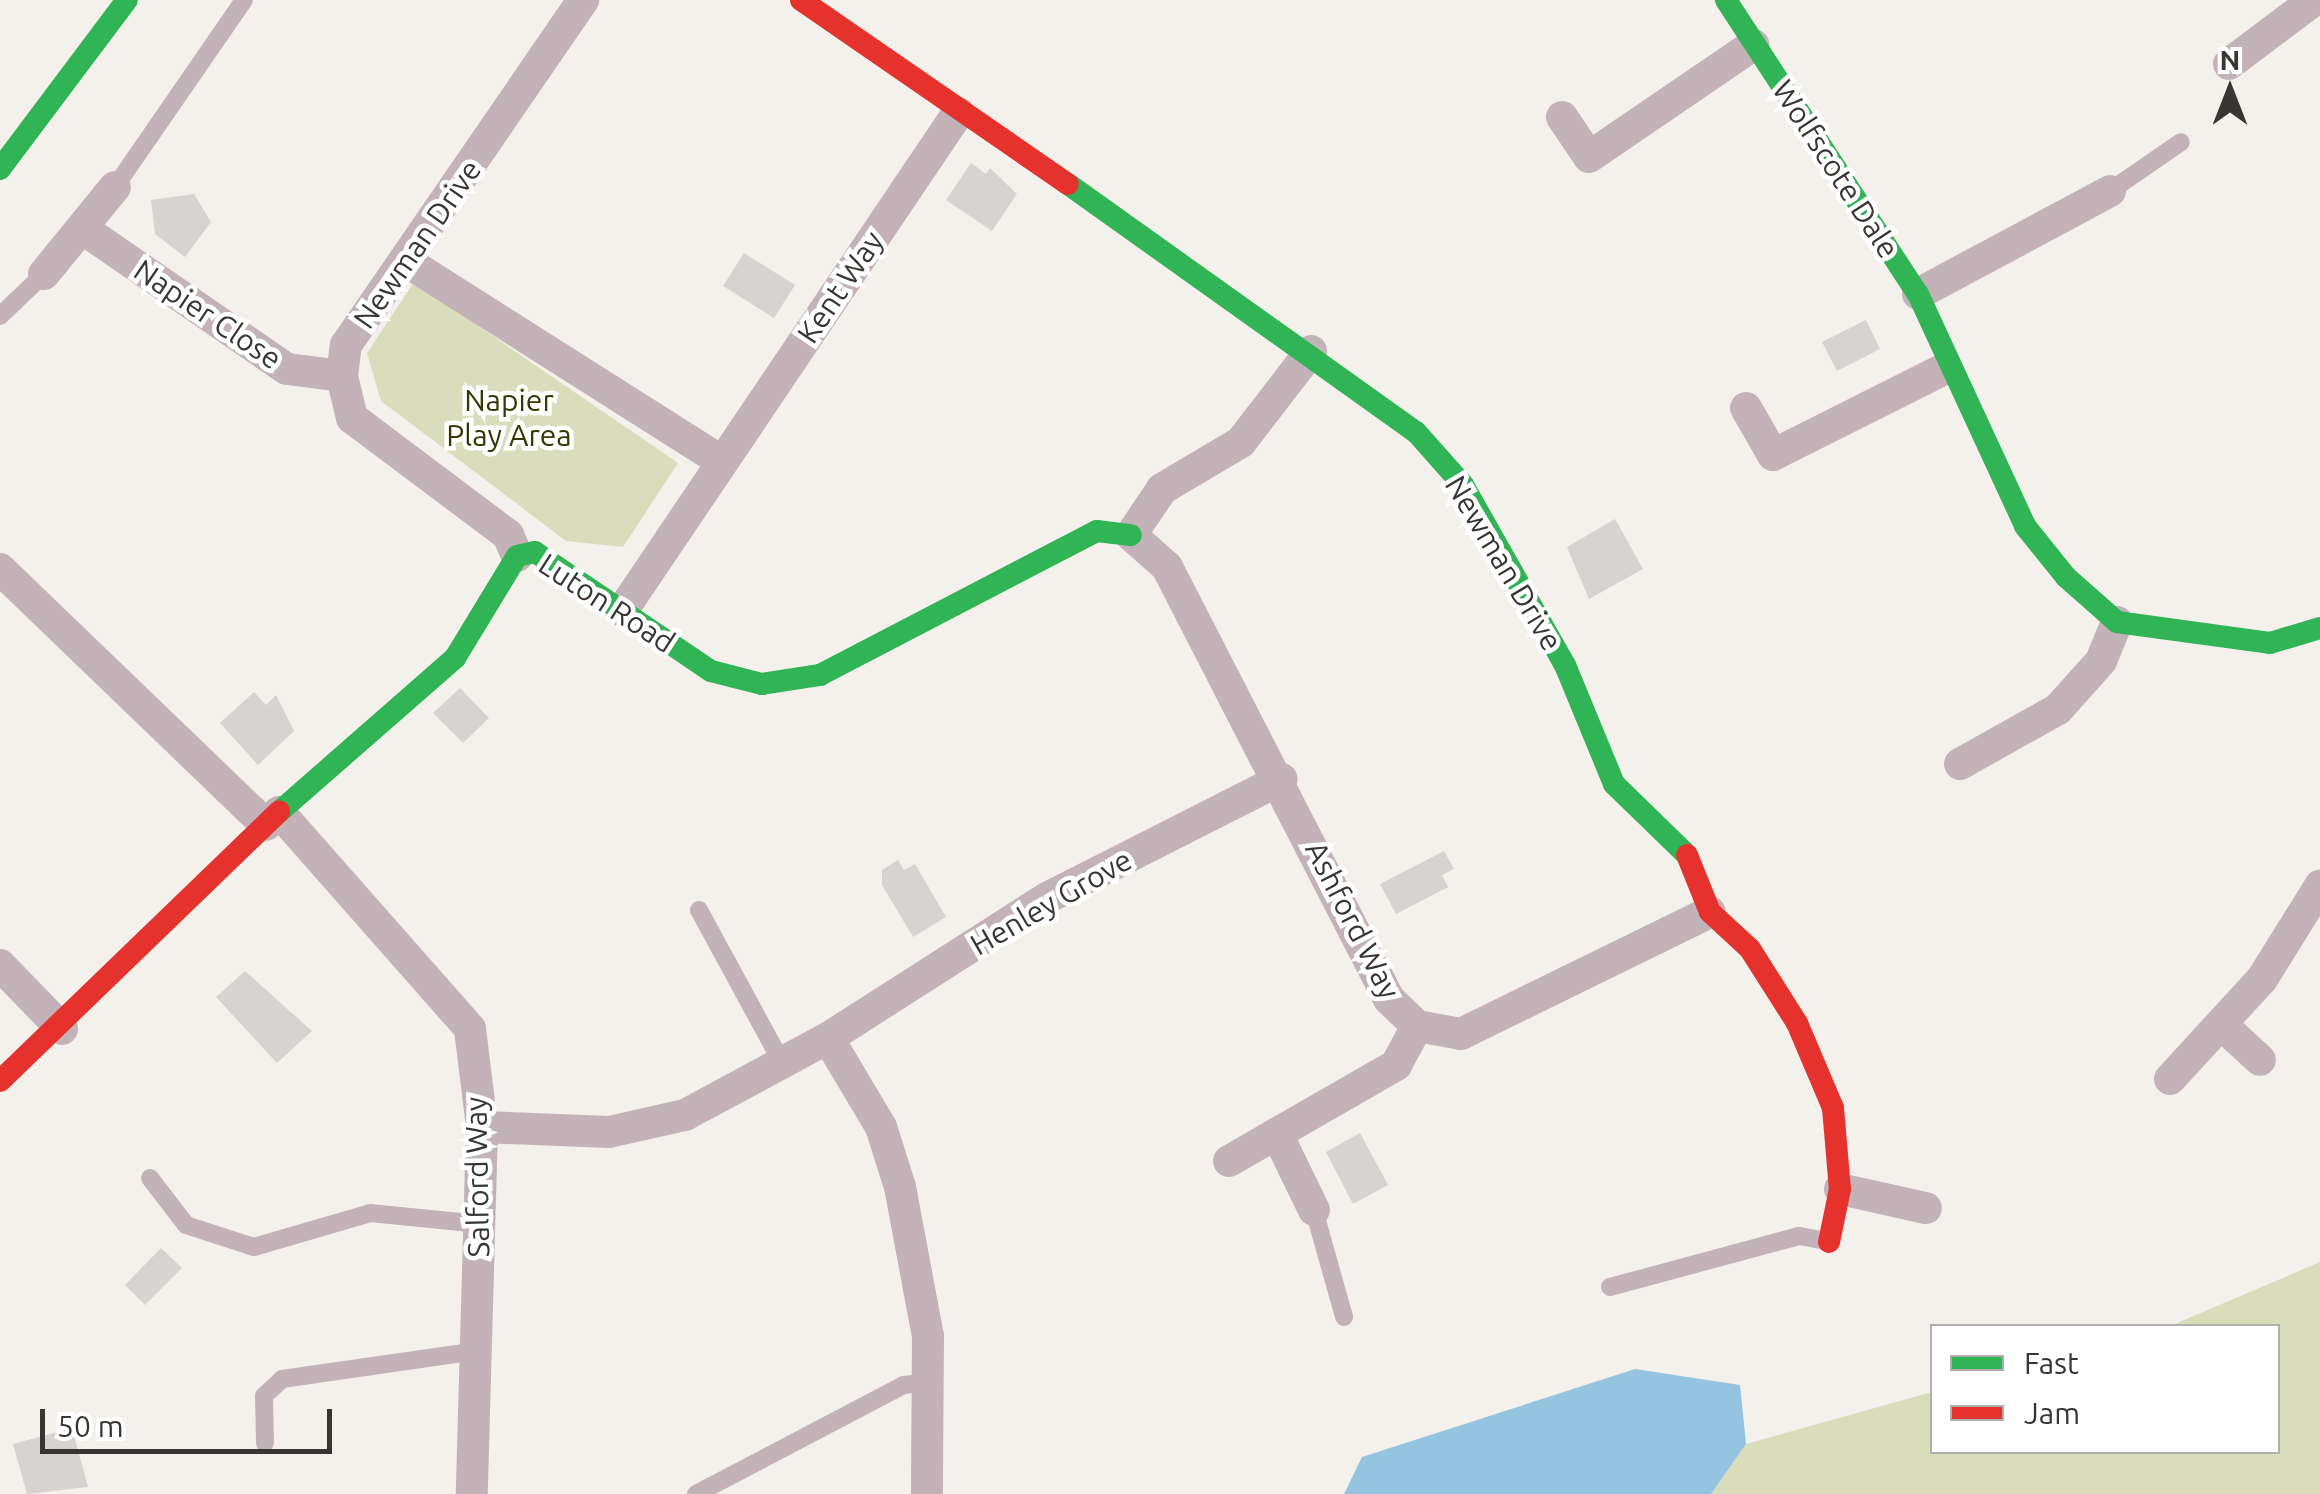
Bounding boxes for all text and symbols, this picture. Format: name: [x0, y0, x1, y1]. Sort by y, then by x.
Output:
north arrow: [2180, 40, 2280, 140]
text: N: [2220, 44, 2240, 75]
street label: Wolfscote Dale: [1765, 73, 1907, 265]
street label: Newman Drive: [346, 153, 488, 335]
street label: Kent Way: [790, 224, 890, 350]
street label: Napier Close: [128, 252, 288, 376]
park label: Napier Play Area: [446, 382, 572, 452]
street label: Newman Drive: [1438, 469, 1570, 657]
street label: Luton Road: [532, 546, 682, 660]
street label: Ashford Way: [1298, 835, 1408, 1005]
street label: Henley Grove: [964, 841, 1138, 963]
street label: Salford Way: [458, 1096, 496, 1258]
legend: [1930, 1324, 2280, 1454]
text: Fast: [2024, 1346, 2079, 1380]
scale bar: [45, 1389, 338, 1451]
text: Jam: [2024, 1396, 2080, 1430]
text: 50 m: [57, 1409, 124, 1443]

